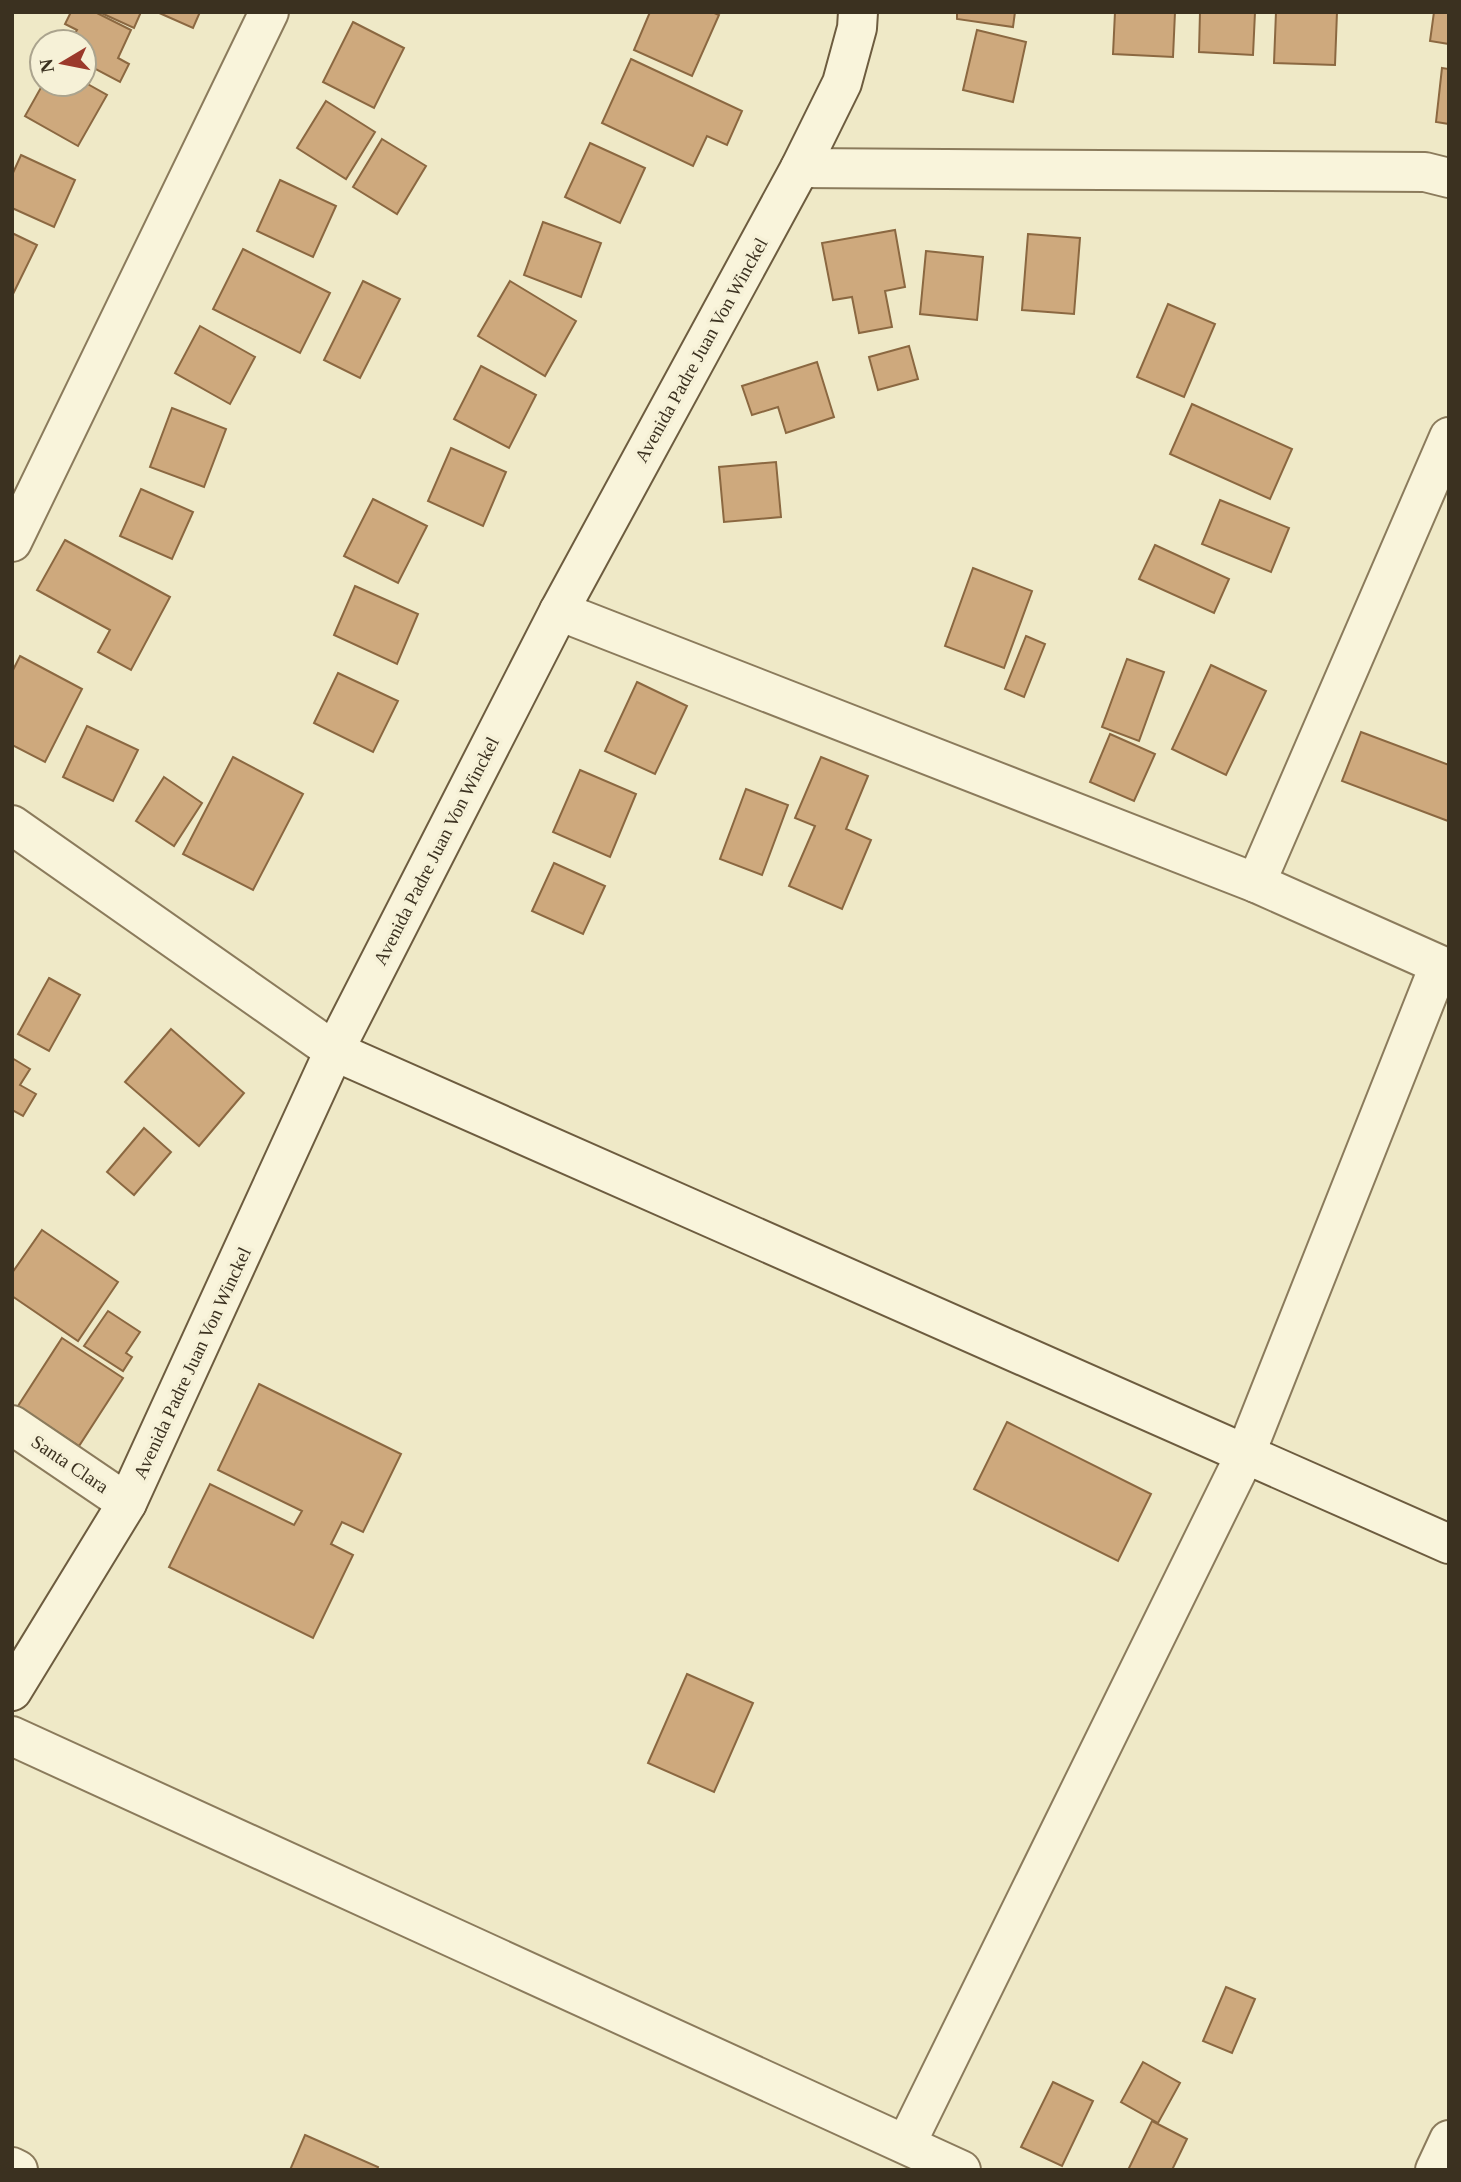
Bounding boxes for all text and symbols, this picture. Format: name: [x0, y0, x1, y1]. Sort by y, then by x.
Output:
north arrow: [28, 28, 98, 98]
text: N: [35, 57, 58, 74]
street label: Avenida Padre Juan Von Winckel: [630, 234, 772, 466]
street label: Avenida Padre Juan Von Winckel: [369, 733, 503, 969]
street label: Avenida Padre Juan Von Winckel: [129, 1244, 255, 1482]
street label: Santa Clara: [28, 1431, 113, 1498]

